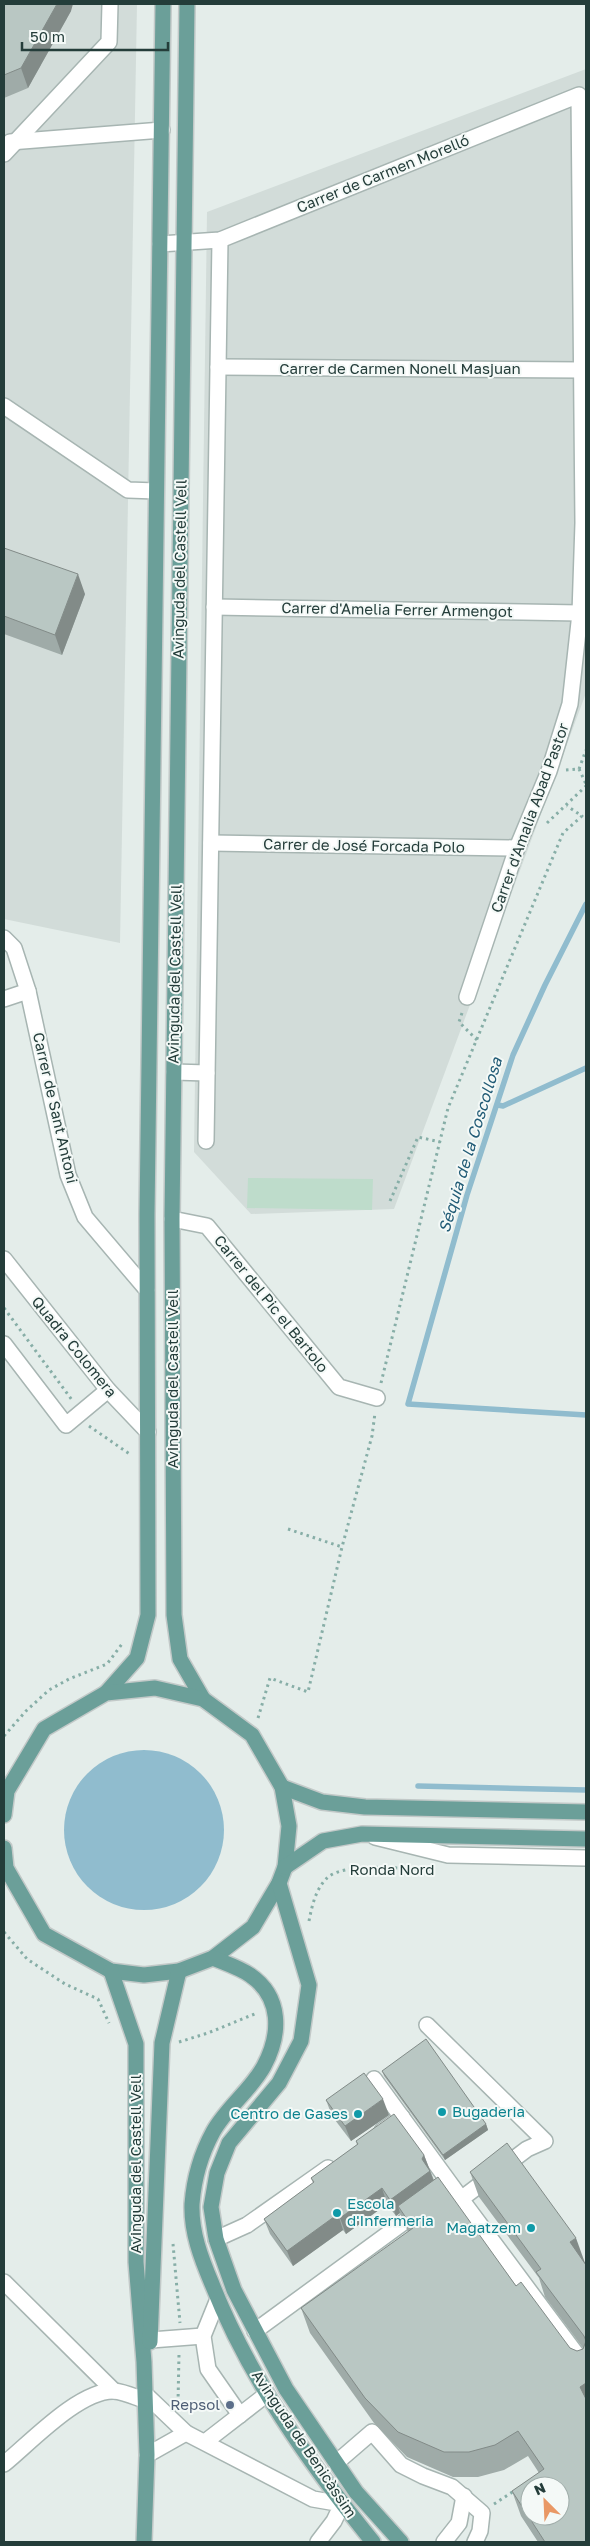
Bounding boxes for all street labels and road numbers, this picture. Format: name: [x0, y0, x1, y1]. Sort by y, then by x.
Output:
street label: Carrer de Carmen Morelló: [294, 130, 472, 216]
street label: Carrer de Carmen Nonell Masjuan: [279, 359, 521, 377]
street label: Avinguda del Castell Vell: [168, 479, 190, 659]
street label: Carrer d'Amelia Ferrer Armengot: [281, 598, 513, 620]
street label: Carrer d'Amalia Abad Pastor: [486, 720, 572, 915]
street label: Carrer de José Forcada Polo: [263, 834, 465, 856]
street label: Avinguda del Castell Vell: [163, 884, 185, 1064]
street label: Carrer de Sant Antoni: [30, 1030, 82, 1185]
street label: Carrer del Pic el Bartolo: [211, 1231, 333, 1376]
street label: Avinguda del Castell Vell: [163, 1289, 181, 1469]
street label: Quadra Colomera: [29, 1292, 121, 1401]
street label: Ronda Nord: [349, 1860, 435, 1878]
street label: Avinguda del Castell Vell: [126, 2074, 144, 2254]
street label: Avinguda de Benicàssim: [249, 2366, 361, 2521]

